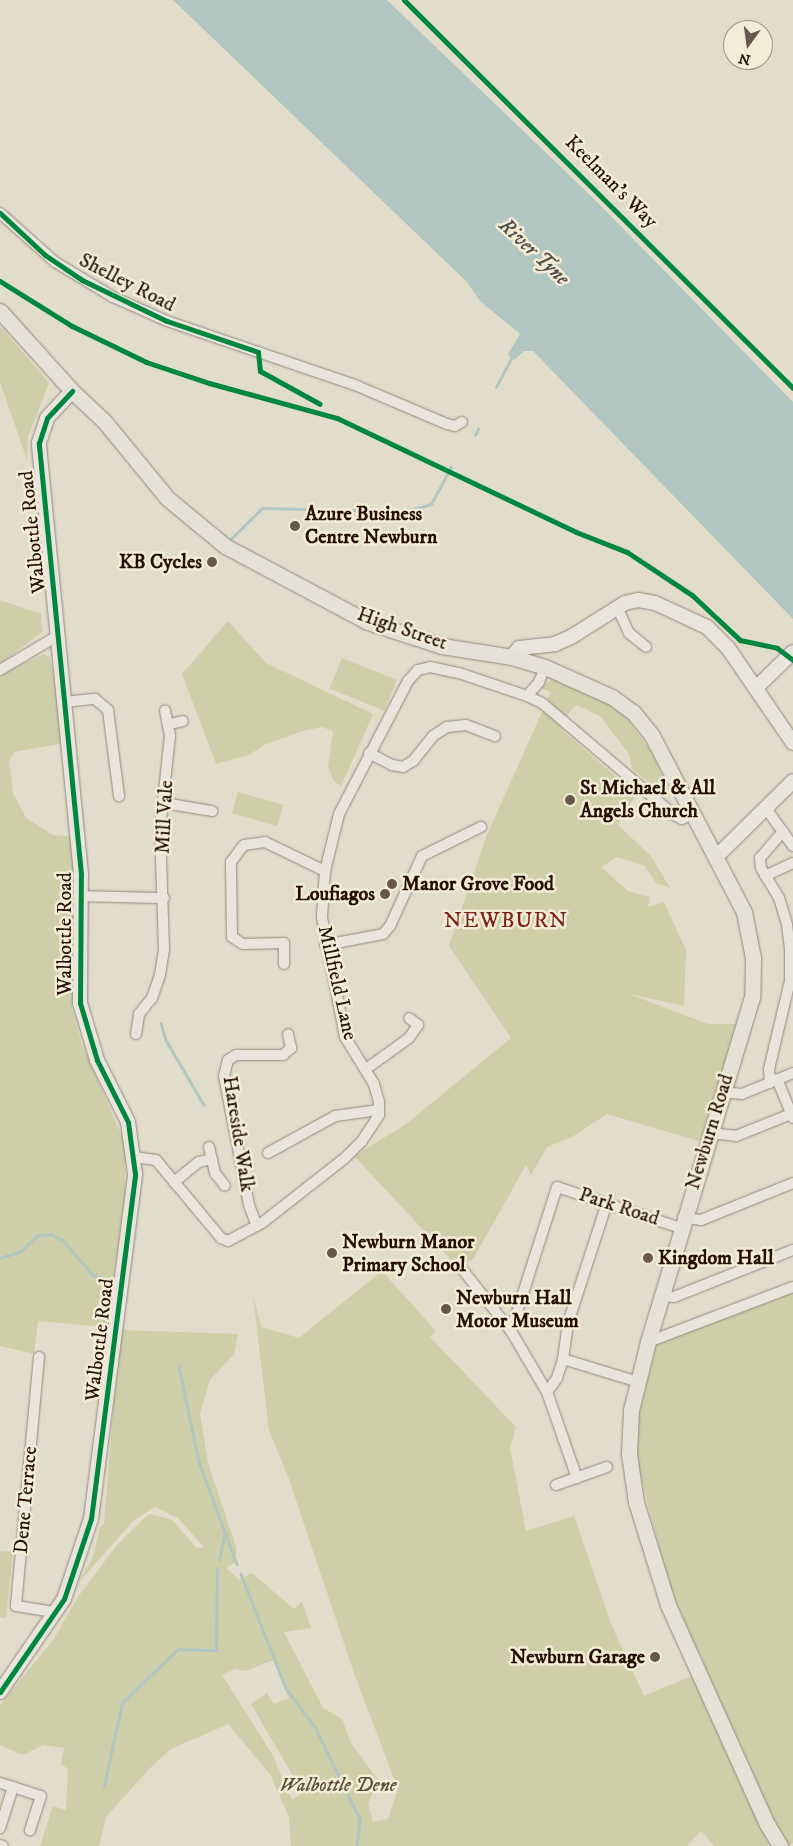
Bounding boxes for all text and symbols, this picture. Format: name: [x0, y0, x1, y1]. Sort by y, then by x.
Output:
north arrow: [723, 20, 773, 70]
text: N: [737, 48, 752, 69]
street label: Keelman's Way: [560, 131, 662, 233]
water label: River Tyne: [494, 213, 574, 291]
street label: Shelley Road: [75, 249, 179, 317]
street label: Walbottle Road: [15, 469, 51, 595]
place label: Azure Business Centre Newburn: [305, 502, 437, 549]
marker: Azure Business Centre Newburn: [289, 520, 301, 532]
place label: KB Cycles: [119, 550, 202, 574]
marker: KB Cycles: [206, 556, 218, 568]
street label: High Street: [354, 602, 450, 656]
place label: St Michael & All Angels Church: [580, 776, 715, 823]
street label: Mill Vale: [151, 779, 179, 855]
marker: St Michael & All Angels Church: [564, 794, 576, 806]
street label: Walbottle Road: [53, 872, 77, 996]
place label: Manor Grove Food: [402, 872, 554, 896]
marker: Manor Grove Food: [386, 878, 398, 890]
place label: Loufiagos: [295, 882, 375, 906]
marker: Loufiagos: [379, 888, 391, 900]
district label: NEWBURN: [443, 908, 569, 934]
street label: Millfield Lane: [312, 923, 362, 1043]
street label: Newburn Road: [681, 1071, 739, 1193]
street label: Hareside Walk: [217, 1074, 259, 1194]
street label: Park Road: [576, 1183, 662, 1231]
place label: Newburn Manor Primary School: [342, 1230, 475, 1277]
place label: Kingdom Hall: [658, 1246, 774, 1270]
marker: Newburn Manor Primary School: [326, 1247, 338, 1259]
marker: Kingdom Hall: [642, 1252, 654, 1264]
street label: Walbottle Road: [81, 1277, 119, 1403]
place label: Newburn Hall Motor Museum: [456, 1286, 579, 1333]
marker: Newburn Hall Motor Museum: [440, 1303, 452, 1315]
street label: Dene Terrace: [9, 1445, 43, 1555]
place label: Newburn Garage: [510, 1645, 645, 1669]
marker: Newburn Garage: [649, 1651, 661, 1663]
park label: Walbottle Dene: [279, 1773, 397, 1797]

